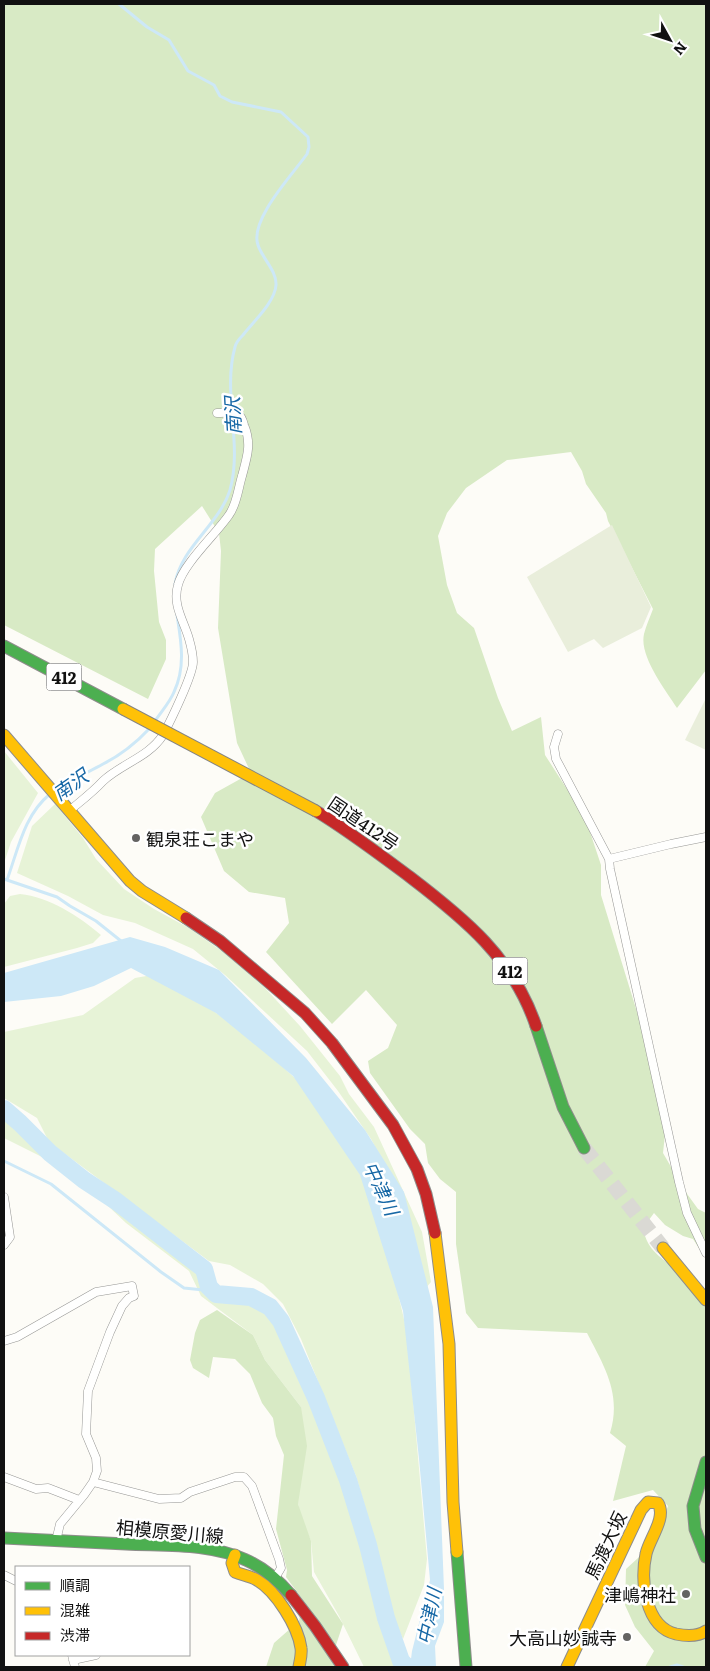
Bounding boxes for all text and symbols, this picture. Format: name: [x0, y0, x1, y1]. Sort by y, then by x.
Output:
north arrow: [645, 15, 695, 65]
text: N: [669, 38, 692, 60]
water label: 南沢: [217, 393, 247, 436]
road number: 412: [46, 664, 82, 690]
water label: 南沢: [46, 760, 96, 806]
street label: 国道412号: [323, 789, 405, 857]
place label: 観泉荘こまや: [146, 825, 254, 852]
marker: 観泉荘こまや: [130, 832, 142, 844]
road number: 412: [492, 958, 528, 984]
water label: 中津川: [357, 1156, 408, 1222]
street label: 馬渡大坂: [578, 1507, 632, 1583]
street label: 相模原愛川線: [115, 1513, 225, 1549]
legend: [15, 1566, 190, 1656]
text: 順調: [60, 1573, 90, 1596]
place label: 津嶋神社: [604, 1581, 676, 1608]
water label: 中津川: [409, 1583, 448, 1647]
marker: 津嶋神社: [680, 1588, 692, 1600]
text: 混雑: [60, 1598, 90, 1621]
text: 渋滞: [60, 1623, 90, 1646]
place label: 大高山妙誠寺: [509, 1624, 617, 1651]
marker: 大高山妙誠寺: [621, 1631, 633, 1643]

